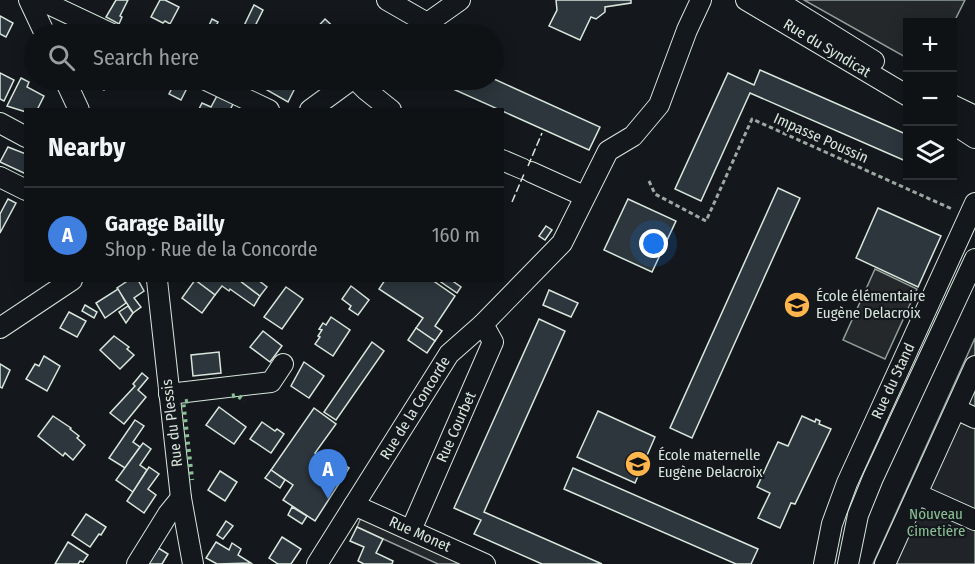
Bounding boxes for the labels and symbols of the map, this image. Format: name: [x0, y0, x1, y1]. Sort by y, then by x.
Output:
street label: Rue du Syndicat: [780, 15, 874, 81]
street label: Impasse Poussin: [771, 109, 871, 167]
your location: [639, 229, 668, 258]
place label: École élémentaire Eugène Delacroix: [816, 287, 925, 322]
school or university icon: École élémentaire Eugène Delacroix: [782, 290, 812, 320]
street label: Rue du Stand: [868, 340, 918, 422]
street label: Rue de la Concorde: [376, 353, 454, 463]
street label: Rue du Plessis: [158, 378, 186, 468]
street label: Rue Courbet: [432, 389, 480, 465]
place label: École maternelle Eugène Delacroix: [658, 446, 763, 481]
school or university icon: École maternelle Eugène Delacroix: [623, 449, 653, 479]
pin: A: [308, 450, 348, 499]
park label: Nouveau Cimetière: [907, 505, 965, 540]
street label: Rue Monet: [386, 512, 454, 556]

